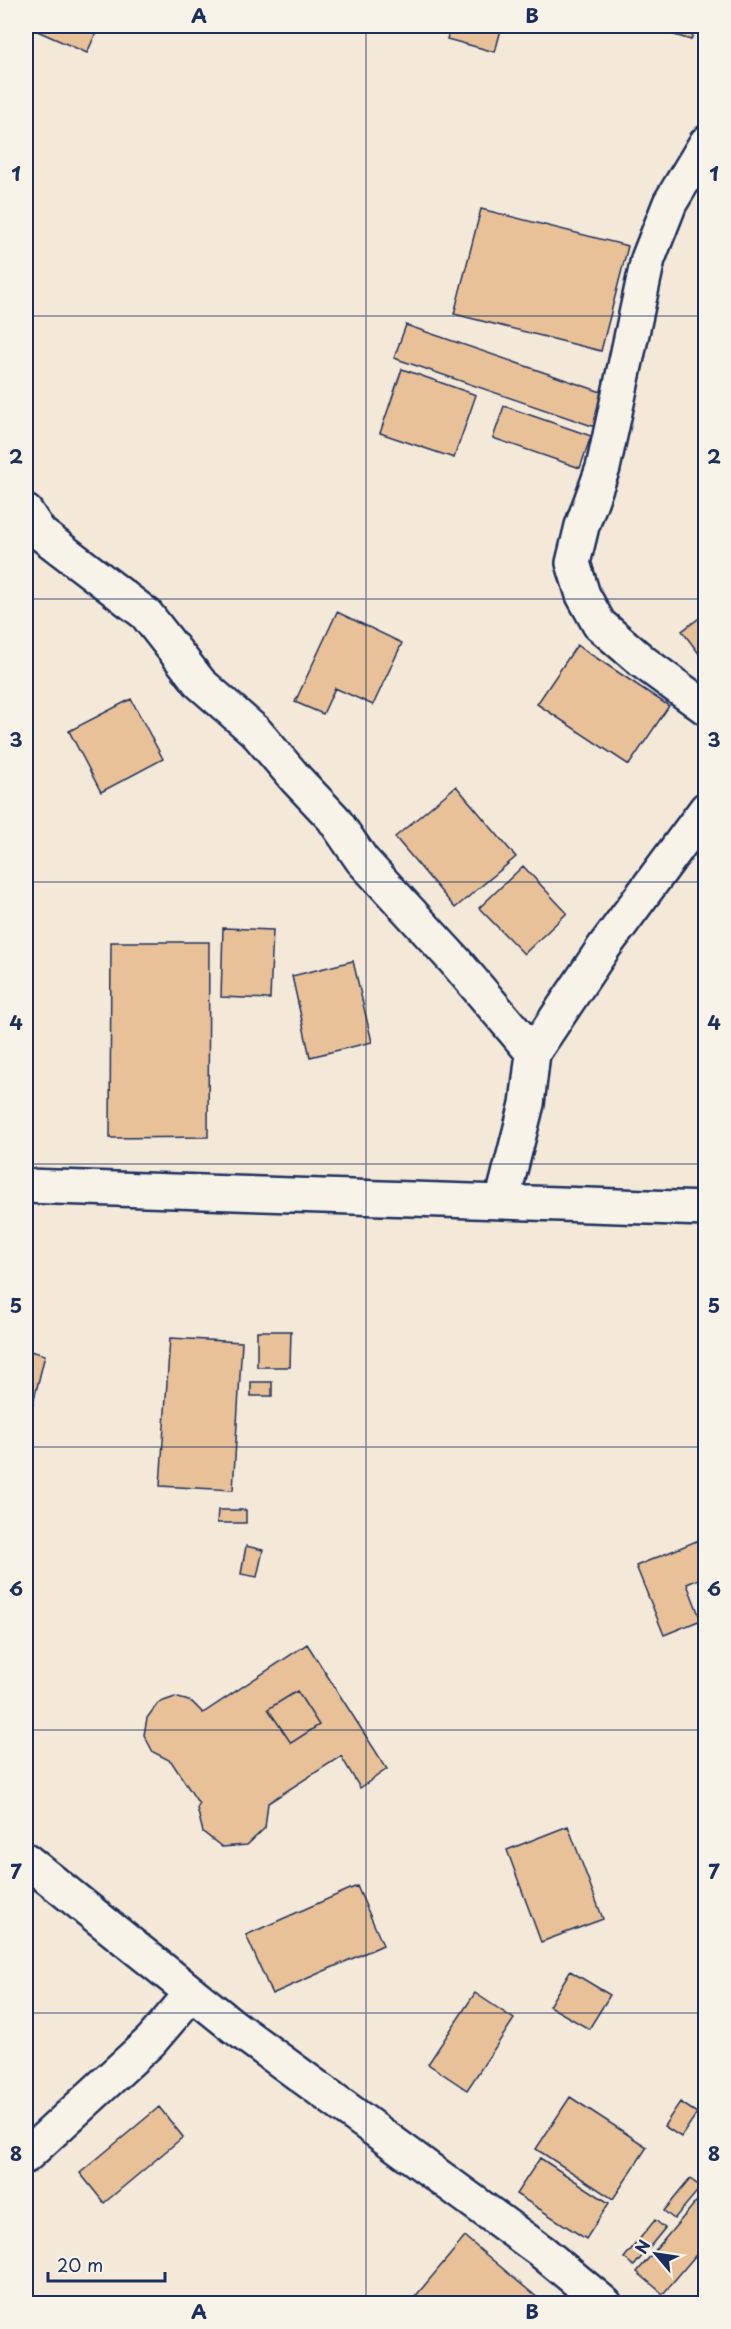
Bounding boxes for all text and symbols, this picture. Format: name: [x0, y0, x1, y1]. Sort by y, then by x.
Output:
text: A: [191, 0, 207, 30]
text: B: [525, 0, 539, 30]
text: 1: [11, 158, 21, 188]
text: 1: [709, 158, 719, 188]
text: 2: [9, 441, 23, 471]
text: 2: [707, 441, 721, 471]
text: 3: [9, 724, 23, 754]
text: 3: [707, 724, 721, 754]
text: 4: [9, 1007, 23, 1037]
text: 4: [707, 1007, 721, 1037]
text: 5: [10, 1290, 22, 1320]
text: 5: [708, 1290, 720, 1320]
text: 6: [9, 1573, 23, 1603]
text: 6: [707, 1573, 721, 1603]
text: 7: [10, 1856, 22, 1886]
text: 7: [708, 1856, 720, 1886]
text: 8: [10, 2138, 22, 2168]
text: 8: [708, 2138, 720, 2168]
north arrow: [626, 2224, 686, 2284]
text: N: [628, 2235, 656, 2258]
scale bar: [48, 2245, 165, 2283]
text: 20 m: [57, 2251, 103, 2278]
text: A: [191, 2296, 207, 2326]
text: B: [525, 2296, 539, 2326]

